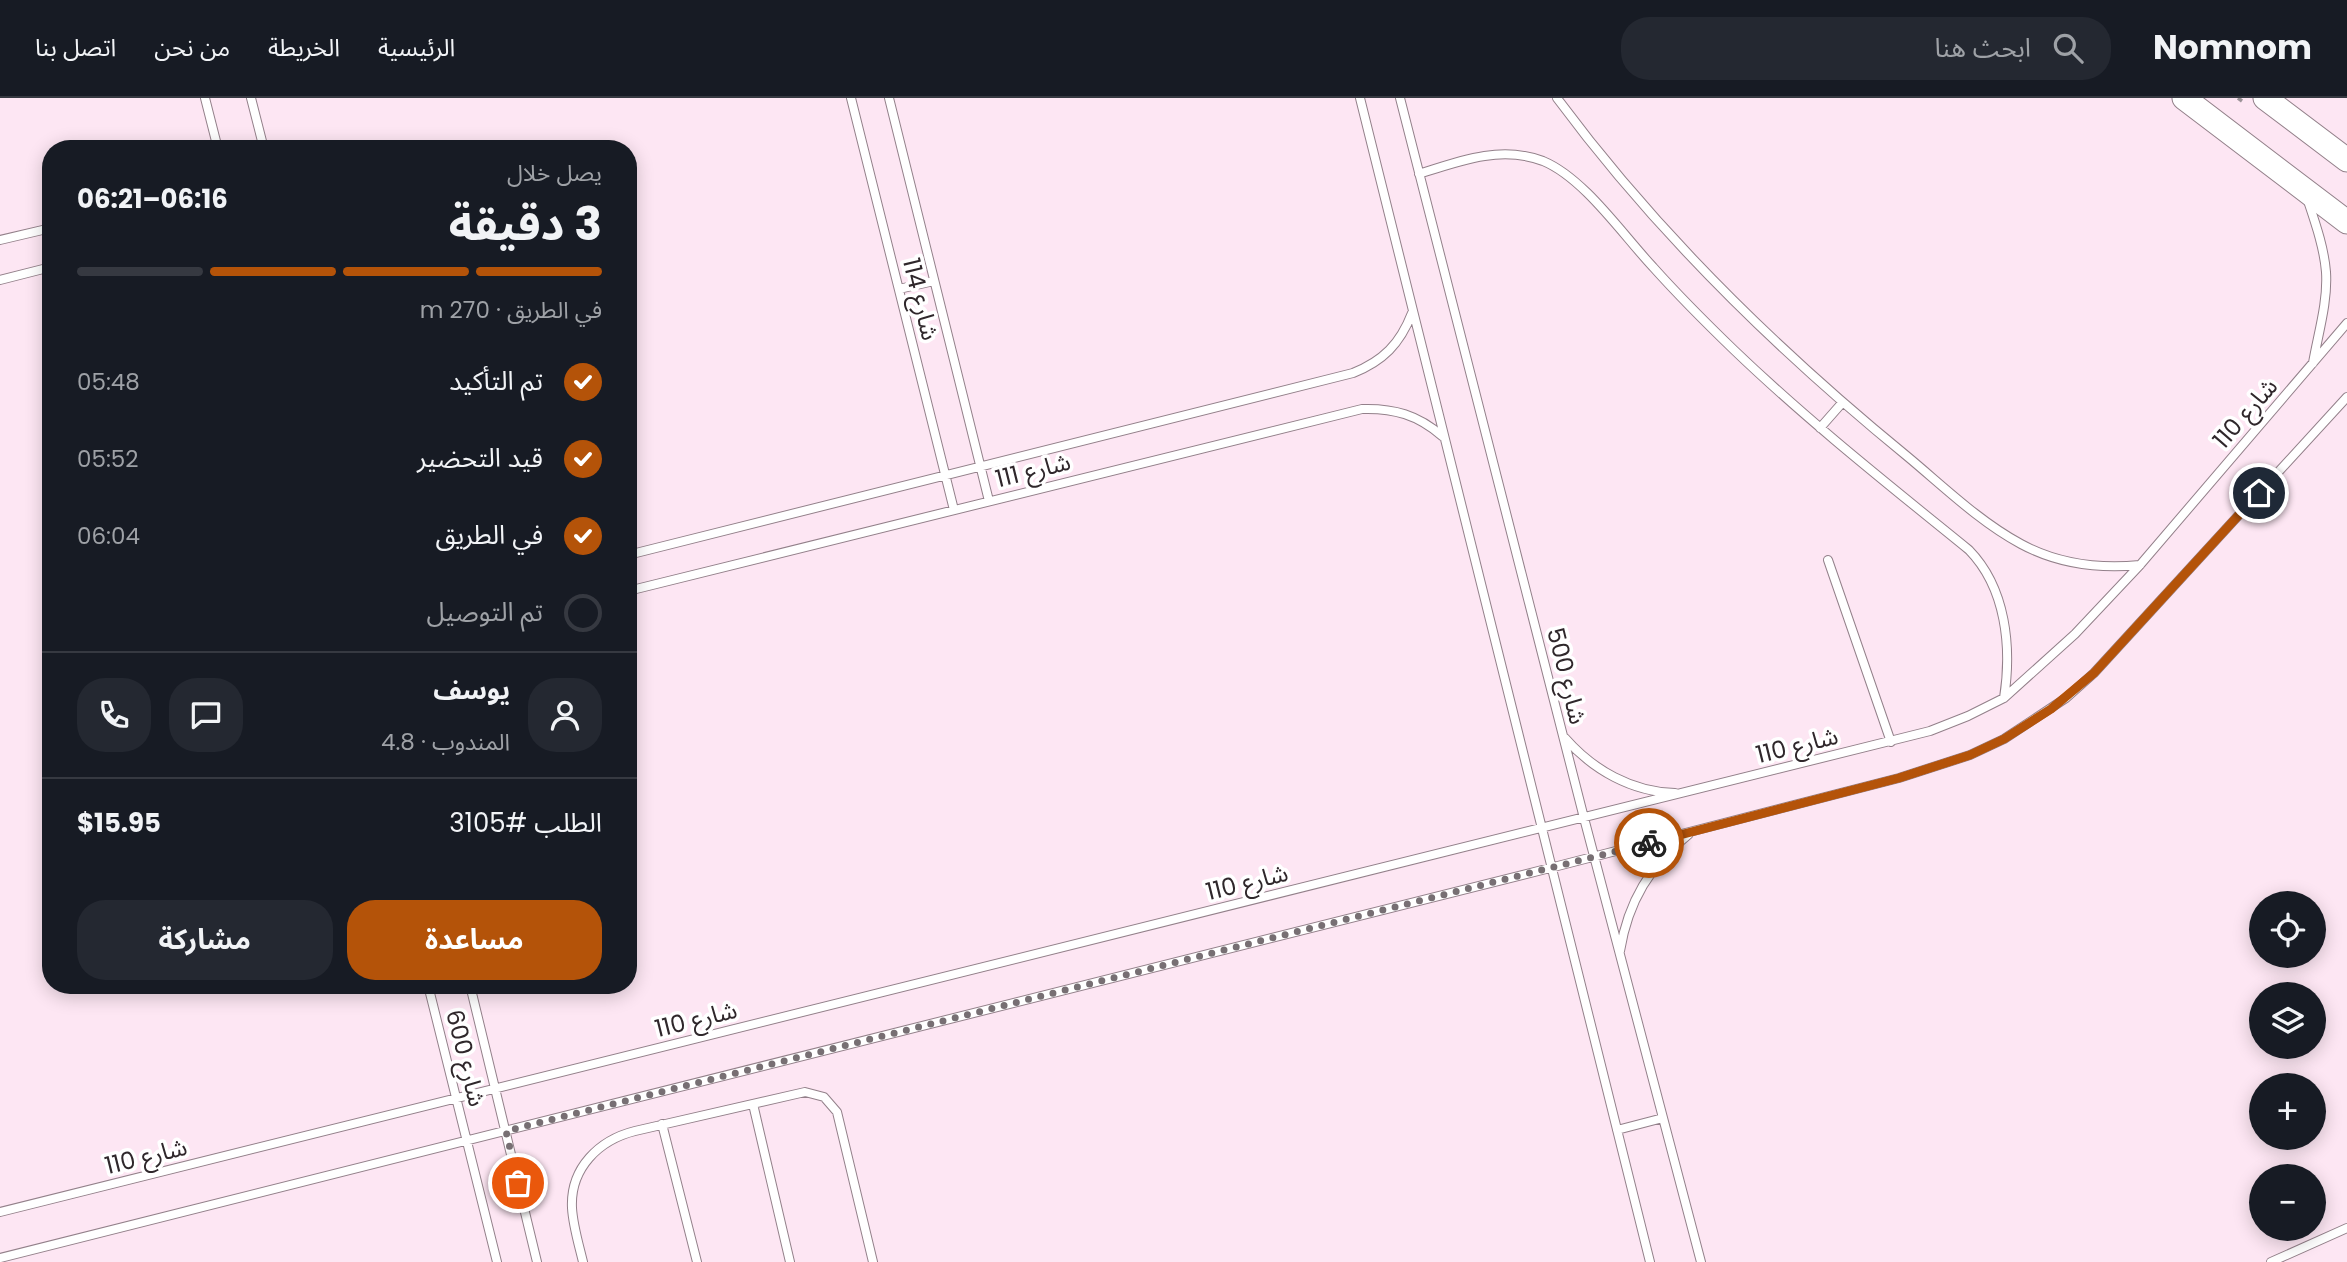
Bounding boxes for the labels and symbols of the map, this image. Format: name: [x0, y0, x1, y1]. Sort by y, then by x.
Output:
street label: شارع 114: [894, 254, 947, 344]
street label: شارع 110: [2205, 371, 2286, 456]
street label: شارع 111: [992, 445, 1074, 496]
pin: [2229, 463, 2289, 523]
street label: شارع 500: [1538, 624, 1595, 728]
street label: شارع 110: [1752, 719, 1842, 772]
courier: [1614, 808, 1684, 878]
street label: شارع 110: [1202, 856, 1292, 909]
street label: شارع 110: [651, 993, 741, 1046]
street label: شارع 600: [437, 1006, 494, 1110]
street label: شارع 110: [101, 1130, 191, 1183]
pin: [488, 1153, 548, 1213]

